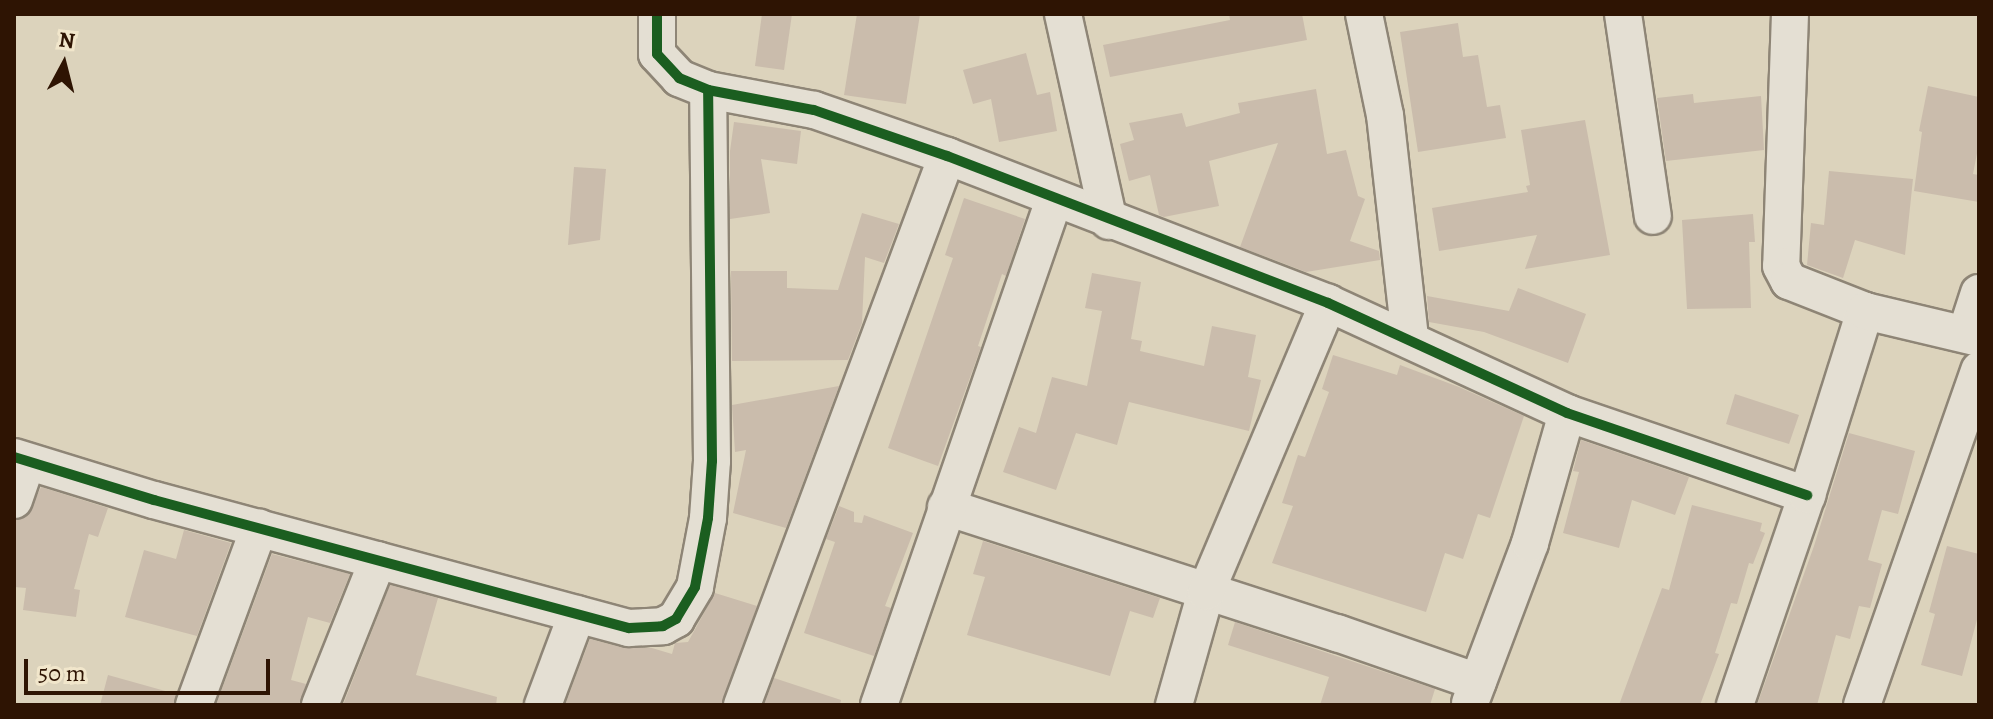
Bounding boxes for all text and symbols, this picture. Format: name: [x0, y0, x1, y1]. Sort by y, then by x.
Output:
north arrow: [24, 24, 104, 104]
text: N: [57, 24, 77, 56]
scale bar: [28, 643, 274, 693]
text: 50 m: [38, 657, 86, 689]

